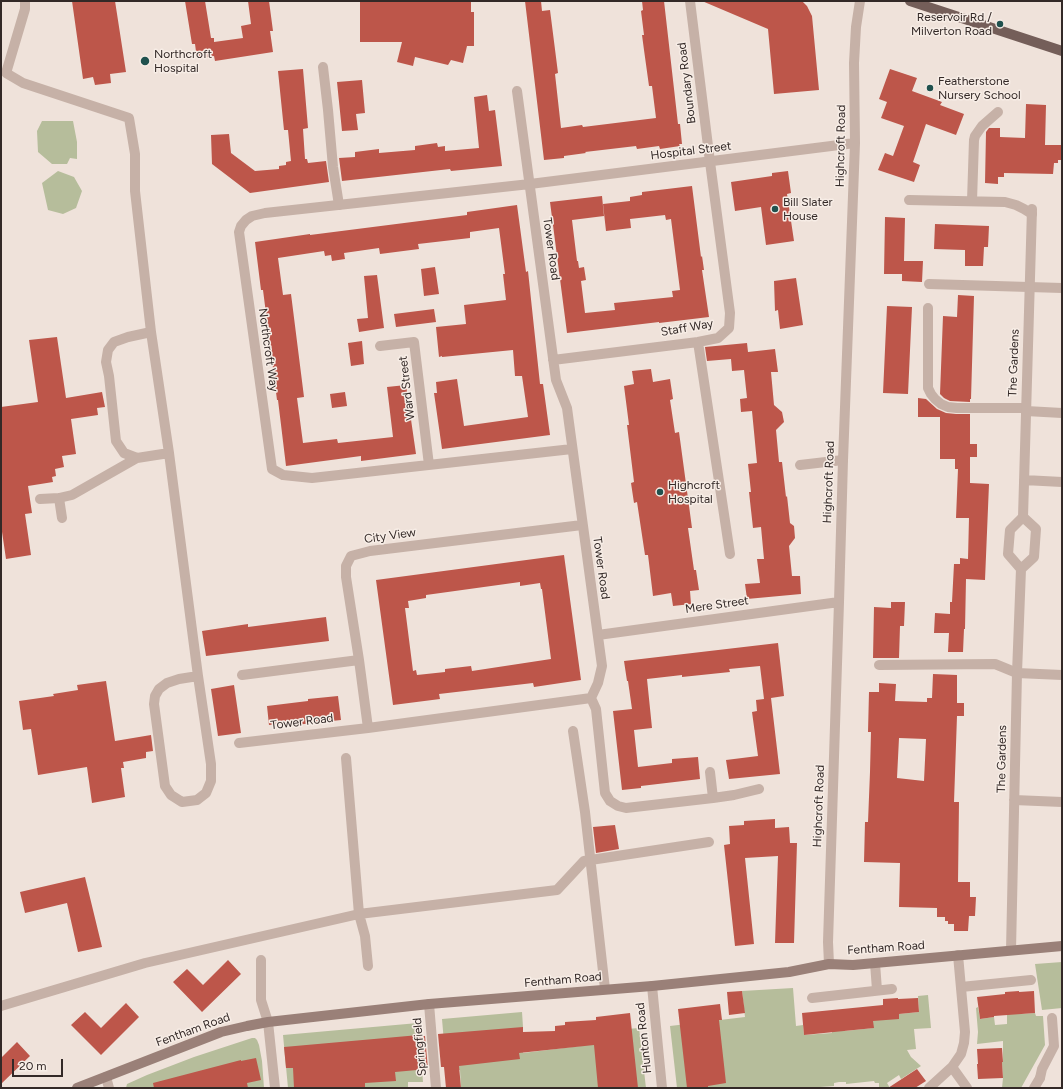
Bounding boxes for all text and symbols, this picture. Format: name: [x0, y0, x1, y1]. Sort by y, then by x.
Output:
place label: Reservoir Rd / Milverton Road: [911, 10, 992, 38]
marker: Reservoir Rd / Milverton Road: [995, 19, 1005, 29]
street label: Boundary Road: [675, 42, 699, 124]
place label: Northcroft Hospital: [154, 47, 212, 75]
marker: Northcroft Hospital: [139, 55, 151, 67]
place label: Featherstone Nursery School: [938, 74, 1021, 102]
marker: Featherstone Nursery School: [925, 83, 935, 93]
street label: Highcroft Road: [833, 105, 849, 187]
street label: Hospital Street: [650, 139, 732, 163]
place label: Bill Slater House: [783, 195, 833, 223]
marker: Bill Slater House: [770, 204, 780, 214]
street label: Tower Road: [539, 217, 563, 281]
street label: Northcroft Way: [255, 307, 281, 393]
street label: Staff Way: [660, 316, 714, 340]
street label: The Gardens: [1006, 329, 1022, 397]
street label: Ward Street: [396, 355, 418, 421]
street label: Highcroft Road: [820, 440, 838, 524]
place label: Highcroft Hospital: [668, 478, 720, 506]
marker: Highcroft Hospital: [655, 487, 665, 497]
street label: City View: [363, 525, 417, 547]
street label: Tower Road: [589, 536, 613, 600]
street label: Mere Street: [684, 593, 750, 617]
street label: Tower Road: [270, 711, 334, 733]
street label: The Gardens: [994, 725, 1010, 793]
street label: Highcroft Road: [810, 764, 828, 848]
street label: Fentham Road: [847, 938, 925, 958]
street label: Fentham Road: [524, 969, 602, 991]
street label: Hunton Road: [633, 1002, 655, 1074]
street label: Fentham Road: [154, 1010, 232, 1050]
street label: Springfield: [410, 1017, 430, 1077]
scale bar: [14, 1051, 65, 1077]
text: 20 m: [19, 1059, 47, 1073]

